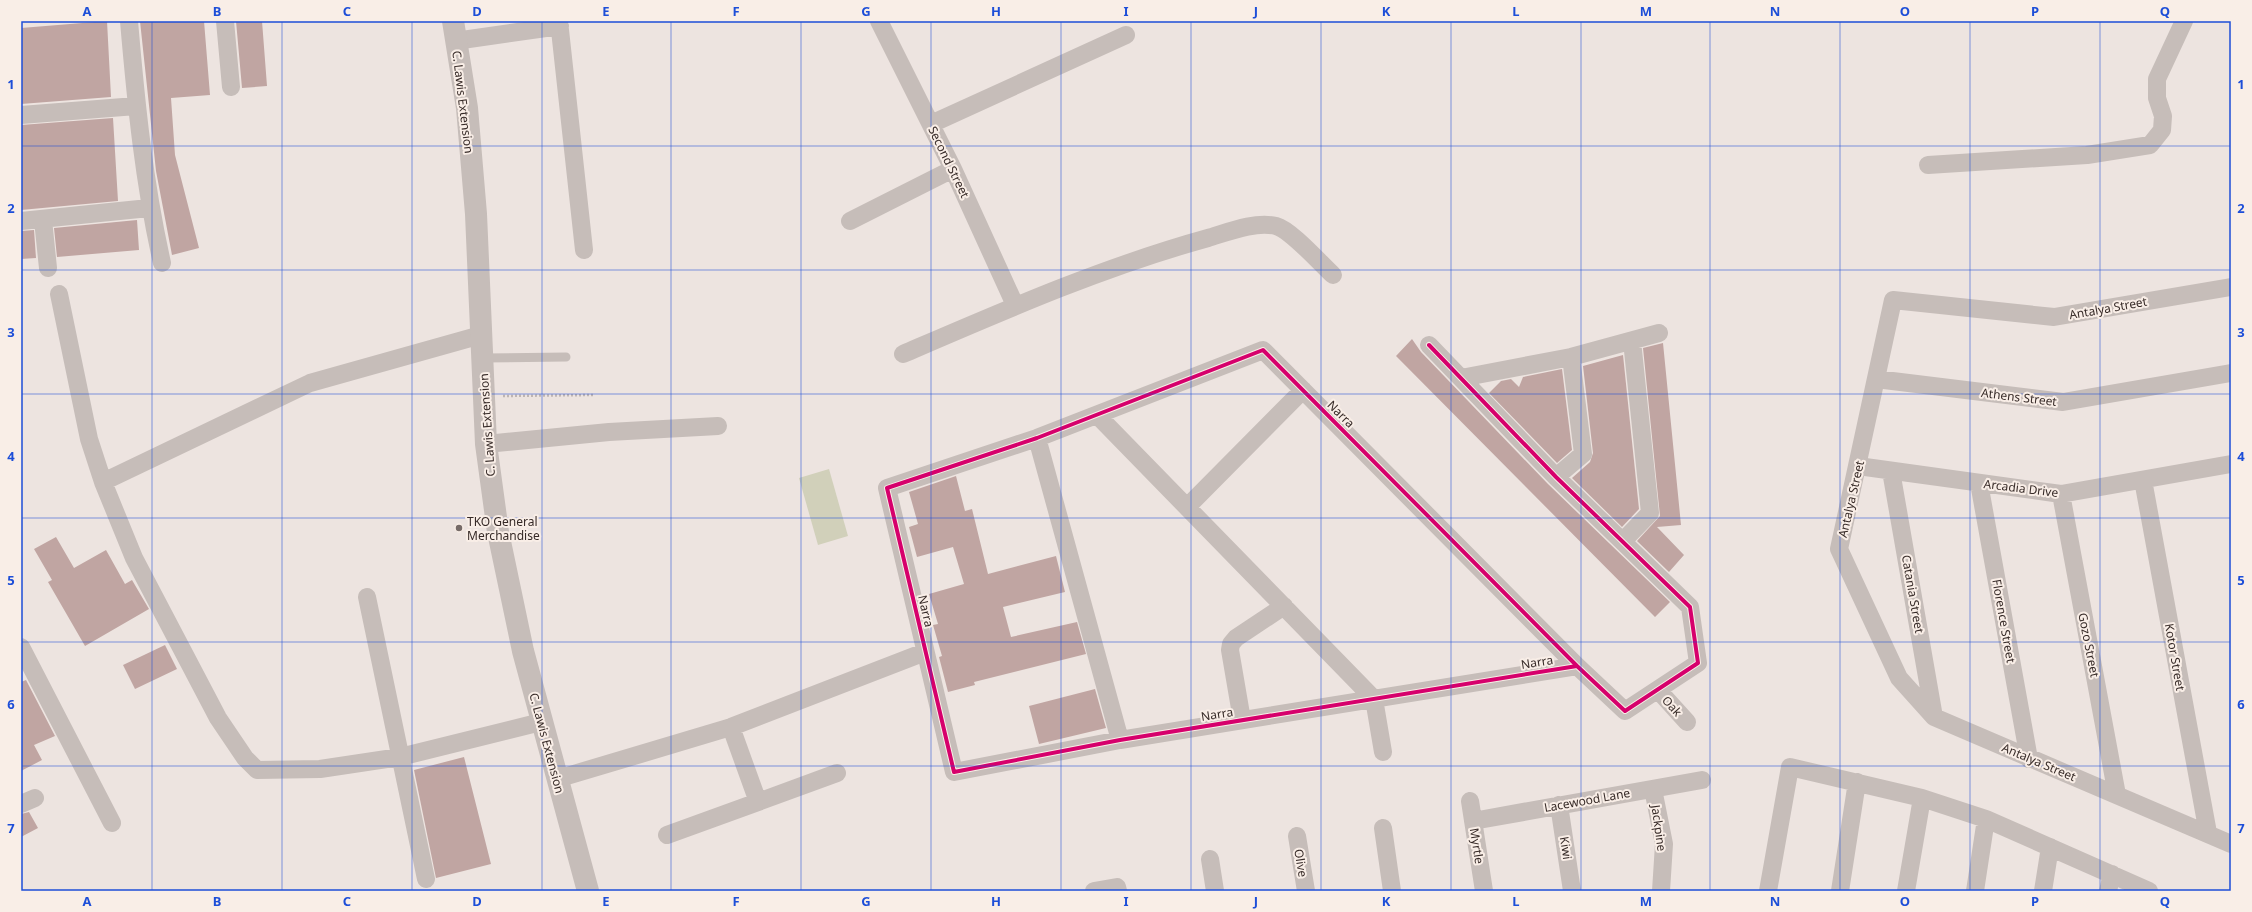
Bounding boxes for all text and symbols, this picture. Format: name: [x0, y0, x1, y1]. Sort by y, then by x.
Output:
text: A: [83, 2, 92, 20]
text: B: [213, 2, 221, 20]
text: C: [343, 2, 351, 20]
text: D: [472, 2, 482, 20]
text: E: [602, 2, 610, 20]
text: F: [732, 2, 740, 20]
text: G: [861, 2, 871, 20]
text: H: [991, 2, 1001, 20]
text: I: [1123, 2, 1129, 20]
text: J: [1253, 2, 1258, 20]
text: K: [1382, 2, 1391, 20]
text: L: [1512, 2, 1520, 20]
text: M: [1640, 2, 1652, 20]
text: N: [1770, 2, 1780, 20]
text: O: [1900, 2, 1910, 20]
text: P: [2031, 2, 2039, 20]
text: Q: [2160, 2, 2170, 20]
street label: C. Lawis Extension: [448, 50, 478, 154]
text: 1: [7, 75, 15, 93]
text: 1: [2237, 75, 2245, 93]
street label: Second Street: [924, 123, 974, 201]
text: 2: [7, 199, 15, 217]
text: 2: [2237, 199, 2245, 217]
street label: Antalya Street: [2068, 293, 2149, 323]
text: 3: [7, 323, 15, 341]
text: 3: [2237, 323, 2245, 341]
street label: C. Lawis Extension: [475, 373, 499, 477]
street label: Athens Street: [1980, 384, 2058, 410]
street label: Narra: [1324, 397, 1358, 431]
text: 4: [7, 447, 15, 465]
text: 4: [2237, 447, 2245, 465]
street label: Antalya Street: [1834, 458, 1868, 539]
street label: Arcadia Drive: [1983, 475, 2059, 501]
place label: TKO General Merchandise: [467, 513, 540, 544]
marker: TKO General Merchandise: [454, 523, 464, 533]
street label: Catania Street: [1898, 554, 1928, 635]
text: 5: [7, 571, 15, 589]
text: 5: [2237, 571, 2245, 589]
street label: Florence Street: [1988, 578, 2020, 665]
street label: Narra: [914, 593, 938, 629]
street label: Gozo Street: [2074, 611, 2104, 679]
street label: Kotor Street: [2161, 622, 2189, 693]
street label: Narra: [1520, 651, 1554, 673]
street label: C. Lawis Extension: [525, 691, 569, 795]
street label: Oak: [1658, 692, 1686, 720]
text: 6: [7, 695, 15, 713]
text: 6: [2237, 695, 2245, 713]
street label: Narra: [1200, 703, 1234, 725]
street label: Antalya Street: [1999, 739, 2079, 785]
street label: Lacewood Lane: [1543, 784, 1632, 816]
street label: Jackpine: [1647, 803, 1671, 853]
text: 7: [7, 819, 15, 837]
text: 7: [2237, 819, 2245, 837]
street label: Myrtle: [1466, 827, 1488, 865]
street label: Kiwi: [1556, 835, 1576, 861]
street label: Olive: [1290, 848, 1312, 879]
text: A: [83, 892, 92, 910]
text: B: [213, 892, 221, 910]
text: C: [343, 892, 351, 910]
text: D: [472, 892, 482, 910]
text: E: [602, 892, 610, 910]
text: F: [732, 892, 740, 910]
text: G: [861, 892, 871, 910]
text: H: [991, 892, 1001, 910]
text: I: [1123, 892, 1129, 910]
text: J: [1253, 892, 1258, 910]
text: K: [1382, 892, 1391, 910]
text: L: [1512, 892, 1520, 910]
text: M: [1640, 892, 1652, 910]
text: N: [1770, 892, 1780, 910]
text: O: [1900, 892, 1910, 910]
text: P: [2031, 892, 2039, 910]
text: Q: [2160, 892, 2170, 910]

